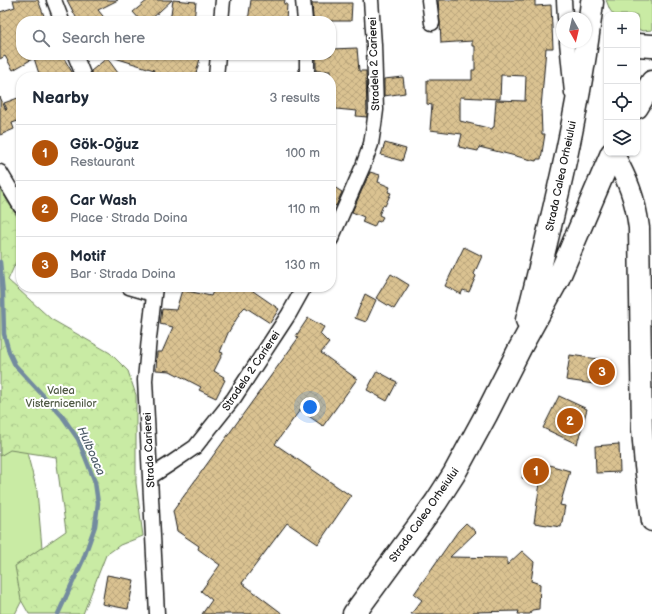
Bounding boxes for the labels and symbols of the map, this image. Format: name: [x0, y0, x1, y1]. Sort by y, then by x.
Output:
north arrow: [556, 12, 592, 48]
street label: Stradela 2 Carierei: [366, 17, 382, 111]
street label: Strada Calea Orheiului: [543, 120, 579, 232]
street label: Stradela 2 Carierei: [219, 328, 283, 414]
pin: 3: [589, 357, 615, 387]
park label: Valea Visternicenilor: [26, 384, 97, 410]
your location: [300, 397, 320, 417]
pin: 2: [557, 406, 583, 436]
street label: Strada Carierei: [141, 412, 157, 488]
water label: Hulboaca: [74, 424, 108, 478]
pin: 1: [523, 456, 549, 486]
street label: Strada Calea Orheiului: [386, 465, 462, 565]

